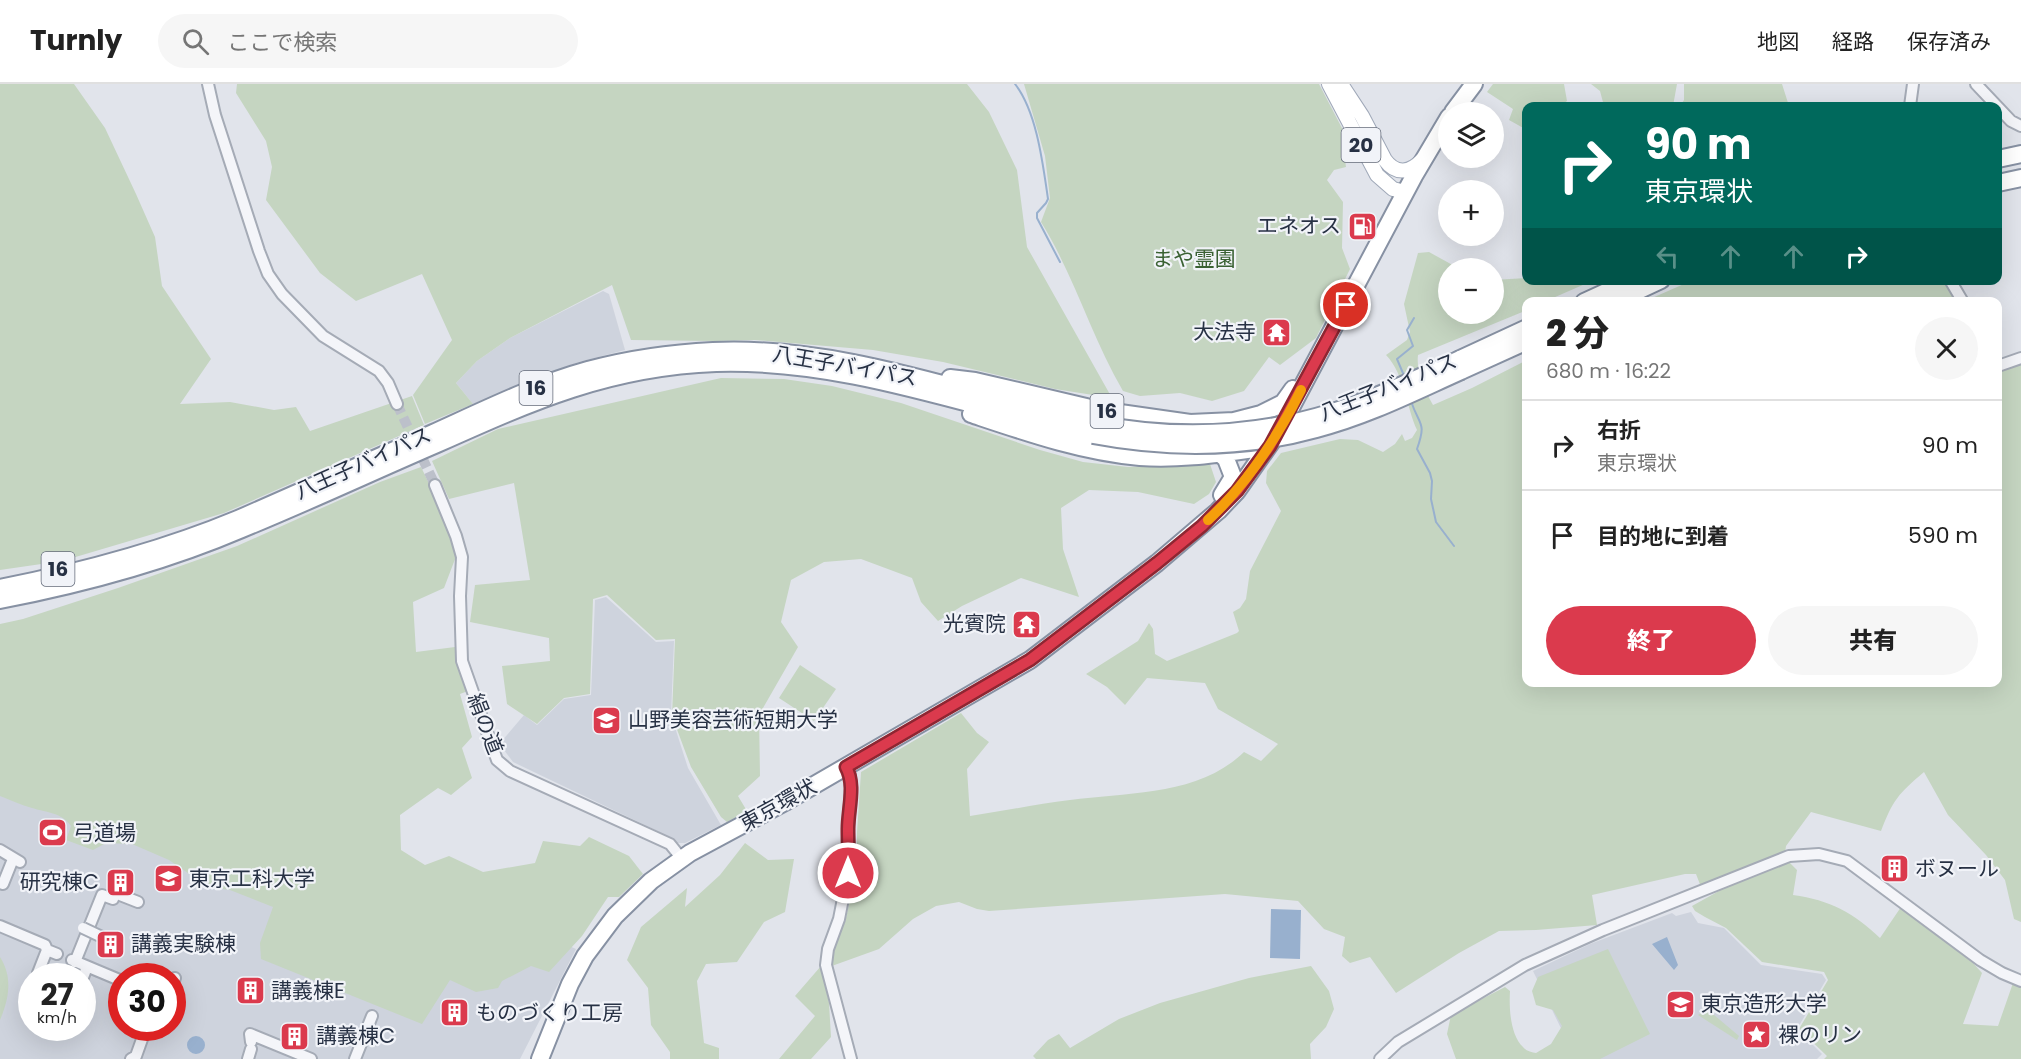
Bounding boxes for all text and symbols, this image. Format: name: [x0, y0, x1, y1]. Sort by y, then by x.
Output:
search box: [158, 14, 578, 68]
text: Turnly: [30, 21, 122, 60]
icon: search: [179, 25, 212, 58]
text: ここで検索: [227, 27, 337, 58]
text: 地図: [1757, 27, 1799, 56]
text: 経路: [1832, 27, 1874, 56]
text: 保存済み: [1907, 27, 1991, 56]
map controls: [1438, 102, 1504, 324]
button: layers: [1438, 102, 1504, 168]
text: 90 m: [1645, 115, 1752, 174]
icon: right: [1546, 126, 1624, 204]
road number: 20: [1342, 128, 1380, 162]
text: 東京環状: [1645, 173, 1753, 210]
button: +: [1438, 180, 1504, 246]
fuel station icon: エネオス: [1346, 210, 1378, 242]
place label: エネオス: [1257, 211, 1341, 240]
icon: left: [1651, 240, 1684, 273]
icon: ahead: [1714, 240, 1747, 273]
icon: ahead: [1777, 240, 1810, 273]
icon: right: [1840, 240, 1873, 273]
park label: まや霊園: [1152, 244, 1236, 273]
button: −: [1438, 258, 1504, 324]
pin: [1320, 279, 1371, 330]
icon: arrive: [1329, 288, 1362, 321]
text: 2 分: [1546, 308, 1609, 359]
temple icon: 大法寺: [1261, 316, 1293, 348]
place label: 大法寺: [1193, 317, 1256, 346]
button: close: [1915, 317, 1978, 380]
street label: 八王子バイパス: [770, 339, 920, 393]
street label: 八王子バイパス: [1314, 346, 1461, 427]
text: 680 m · 16:22: [1546, 357, 1671, 385]
road number: 16: [520, 371, 552, 405]
road number: 16: [1090, 394, 1124, 428]
text: 右折: [1597, 415, 1641, 446]
street label: 八王子バイパス: [290, 419, 436, 506]
icon: right: [1546, 429, 1579, 462]
text: 90 m: [1922, 430, 1978, 461]
text: 東京環状: [1597, 449, 1677, 477]
icon: arrive: [1546, 519, 1579, 552]
text: 590 m: [1908, 520, 1978, 551]
text: 目的地に到着: [1597, 521, 1729, 552]
road number: 16: [42, 552, 74, 586]
button: 終了: [1546, 606, 1756, 675]
button: 共有: [1768, 606, 1978, 675]
temple icon: 光賓院: [1011, 608, 1043, 640]
place label: 光賓院: [943, 609, 1006, 638]
street label: 絹の道: [461, 689, 510, 758]
school or university icon: 山野美容芸術短期大学: [591, 704, 623, 736]
place label: 山野美容芸術短期大学: [628, 705, 838, 734]
street label: 東京環状: [734, 772, 822, 838]
sports icon: 弓道場: [36, 817, 68, 849]
place label: 弓道場: [73, 818, 136, 847]
position arrow: [816, 841, 880, 905]
building icon: ボヌール: [1878, 853, 1910, 885]
place label: ボヌール: [1915, 854, 1999, 883]
school or university icon: 東京工科大学: [152, 863, 184, 895]
place label: 東京工科大学: [189, 864, 315, 893]
building icon: 研究棟C: [104, 866, 136, 898]
place label: 研究棟C: [20, 867, 99, 896]
building icon: 講義実験棟: [94, 928, 126, 960]
place label: 講義実験棟: [131, 929, 236, 958]
speed limit sign: 30: [108, 963, 186, 1041]
text: 27: [40, 973, 74, 1016]
building icon: 講義棟E: [234, 975, 266, 1007]
place label: 講義棟E: [271, 976, 345, 1005]
school or university icon: 東京造形大学: [1664, 988, 1696, 1020]
place label: 東京造形大学: [1701, 989, 1827, 1018]
building icon: ものづくり工房: [439, 997, 471, 1029]
place label: ものづくり工房: [476, 998, 623, 1027]
text: km/h: [37, 1007, 77, 1028]
place icon: 裸のリン: [1741, 1019, 1773, 1051]
building icon: 講義棟C: [279, 1020, 311, 1052]
place label: 裸のリン: [1778, 1020, 1862, 1049]
place label: 講義棟C: [316, 1021, 395, 1050]

